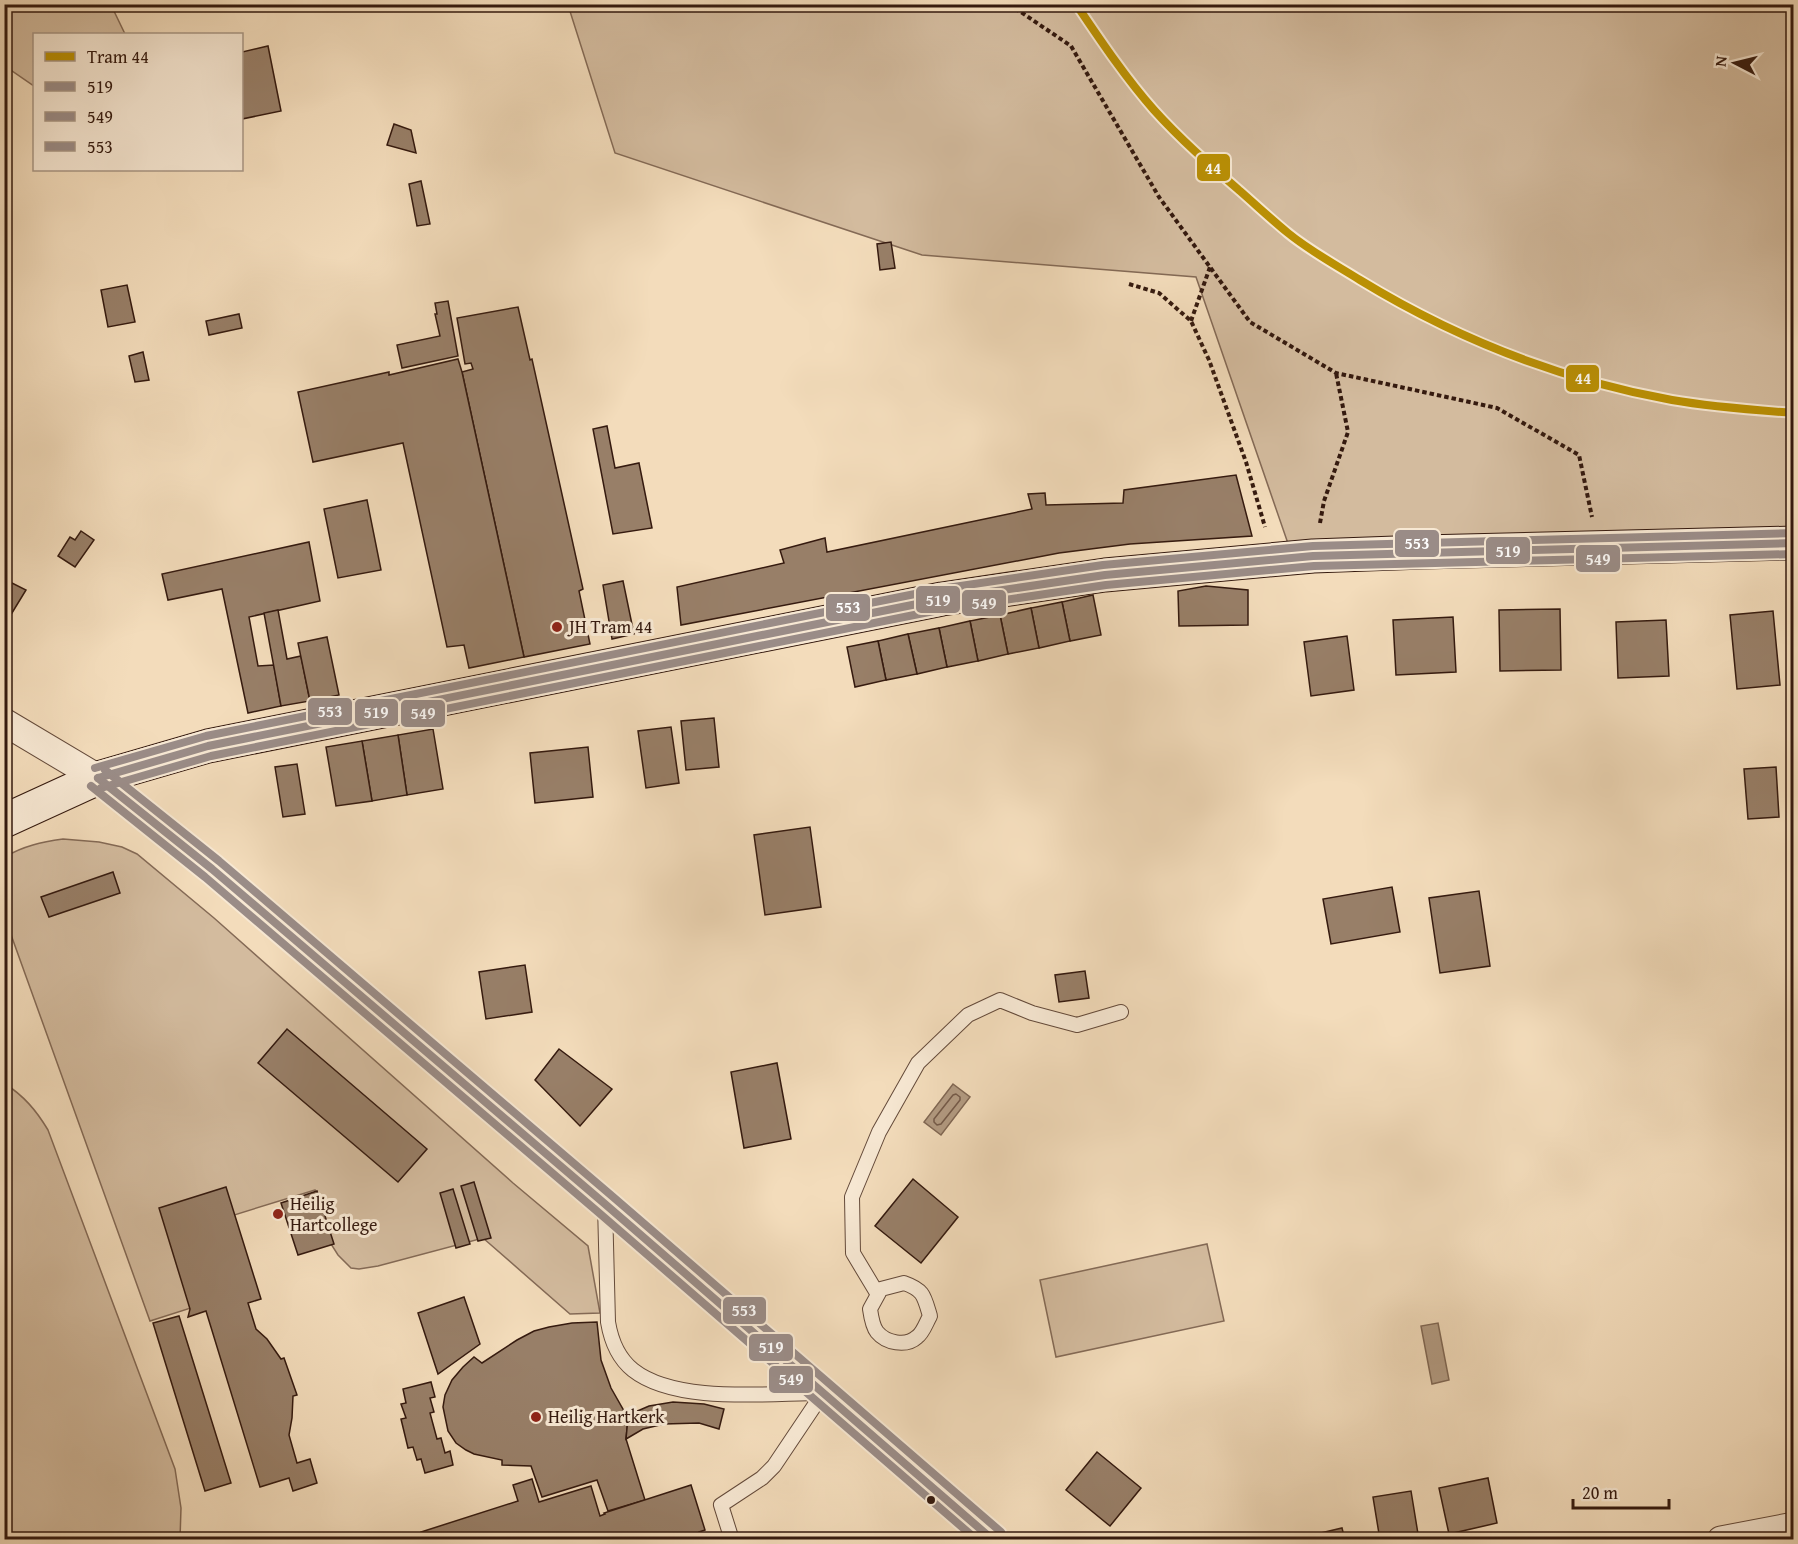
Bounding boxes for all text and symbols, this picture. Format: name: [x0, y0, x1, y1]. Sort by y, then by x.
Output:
legend: [33, 33, 243, 171]
north arrow: [1705, 33, 1765, 93]
text: Tram 44: [87, 43, 149, 70]
text: N: [1708, 54, 1733, 68]
text: 519: [87, 73, 113, 100]
text: 549: [87, 103, 113, 130]
text: 553: [87, 133, 113, 160]
line badge: 44: [1196, 153, 1231, 182]
text: 44: [1205, 156, 1221, 180]
line badge: 44: [1565, 364, 1600, 393]
text: 44: [1575, 366, 1591, 390]
line badge: 553: [1394, 529, 1440, 558]
text: 553: [1405, 531, 1429, 555]
line badge: 519: [1485, 536, 1531, 565]
text: 519: [1496, 539, 1520, 563]
line badge: 549: [1575, 544, 1621, 573]
text: 549: [1586, 547, 1610, 571]
line badge: 519: [915, 585, 961, 614]
text: 519: [926, 588, 950, 612]
line badge: 549: [961, 589, 1007, 617]
text: 549: [972, 591, 996, 615]
line badge: 553: [825, 593, 871, 622]
text: 553: [836, 595, 860, 619]
place label: JH Tram 44: [567, 613, 652, 640]
marker: JH Tram 44: [550, 620, 564, 634]
line badge: 553: [307, 697, 353, 726]
line badge: 519: [354, 698, 399, 727]
text: 553: [318, 699, 342, 723]
line badge: 549: [400, 699, 446, 728]
text: 519: [364, 700, 388, 724]
text: 549: [411, 701, 435, 725]
place label: Heilig Hartcollege: [290, 1190, 377, 1238]
marker: Heilig Hartcollege: [271, 1207, 285, 1221]
line badge: 553: [722, 1296, 767, 1325]
text: 553: [732, 1298, 756, 1322]
line badge: 519: [748, 1333, 794, 1362]
text: 519: [759, 1335, 783, 1359]
line badge: 549: [768, 1365, 814, 1394]
text: 549: [779, 1367, 803, 1391]
place label: Heilig Hartkerk: [548, 1403, 665, 1430]
marker: Heilig Hartkerk: [529, 1410, 543, 1424]
scale bar: [1573, 1472, 1669, 1510]
text: 20 m: [1582, 1479, 1618, 1506]
unlabelled marker: [925, 1494, 937, 1506]

